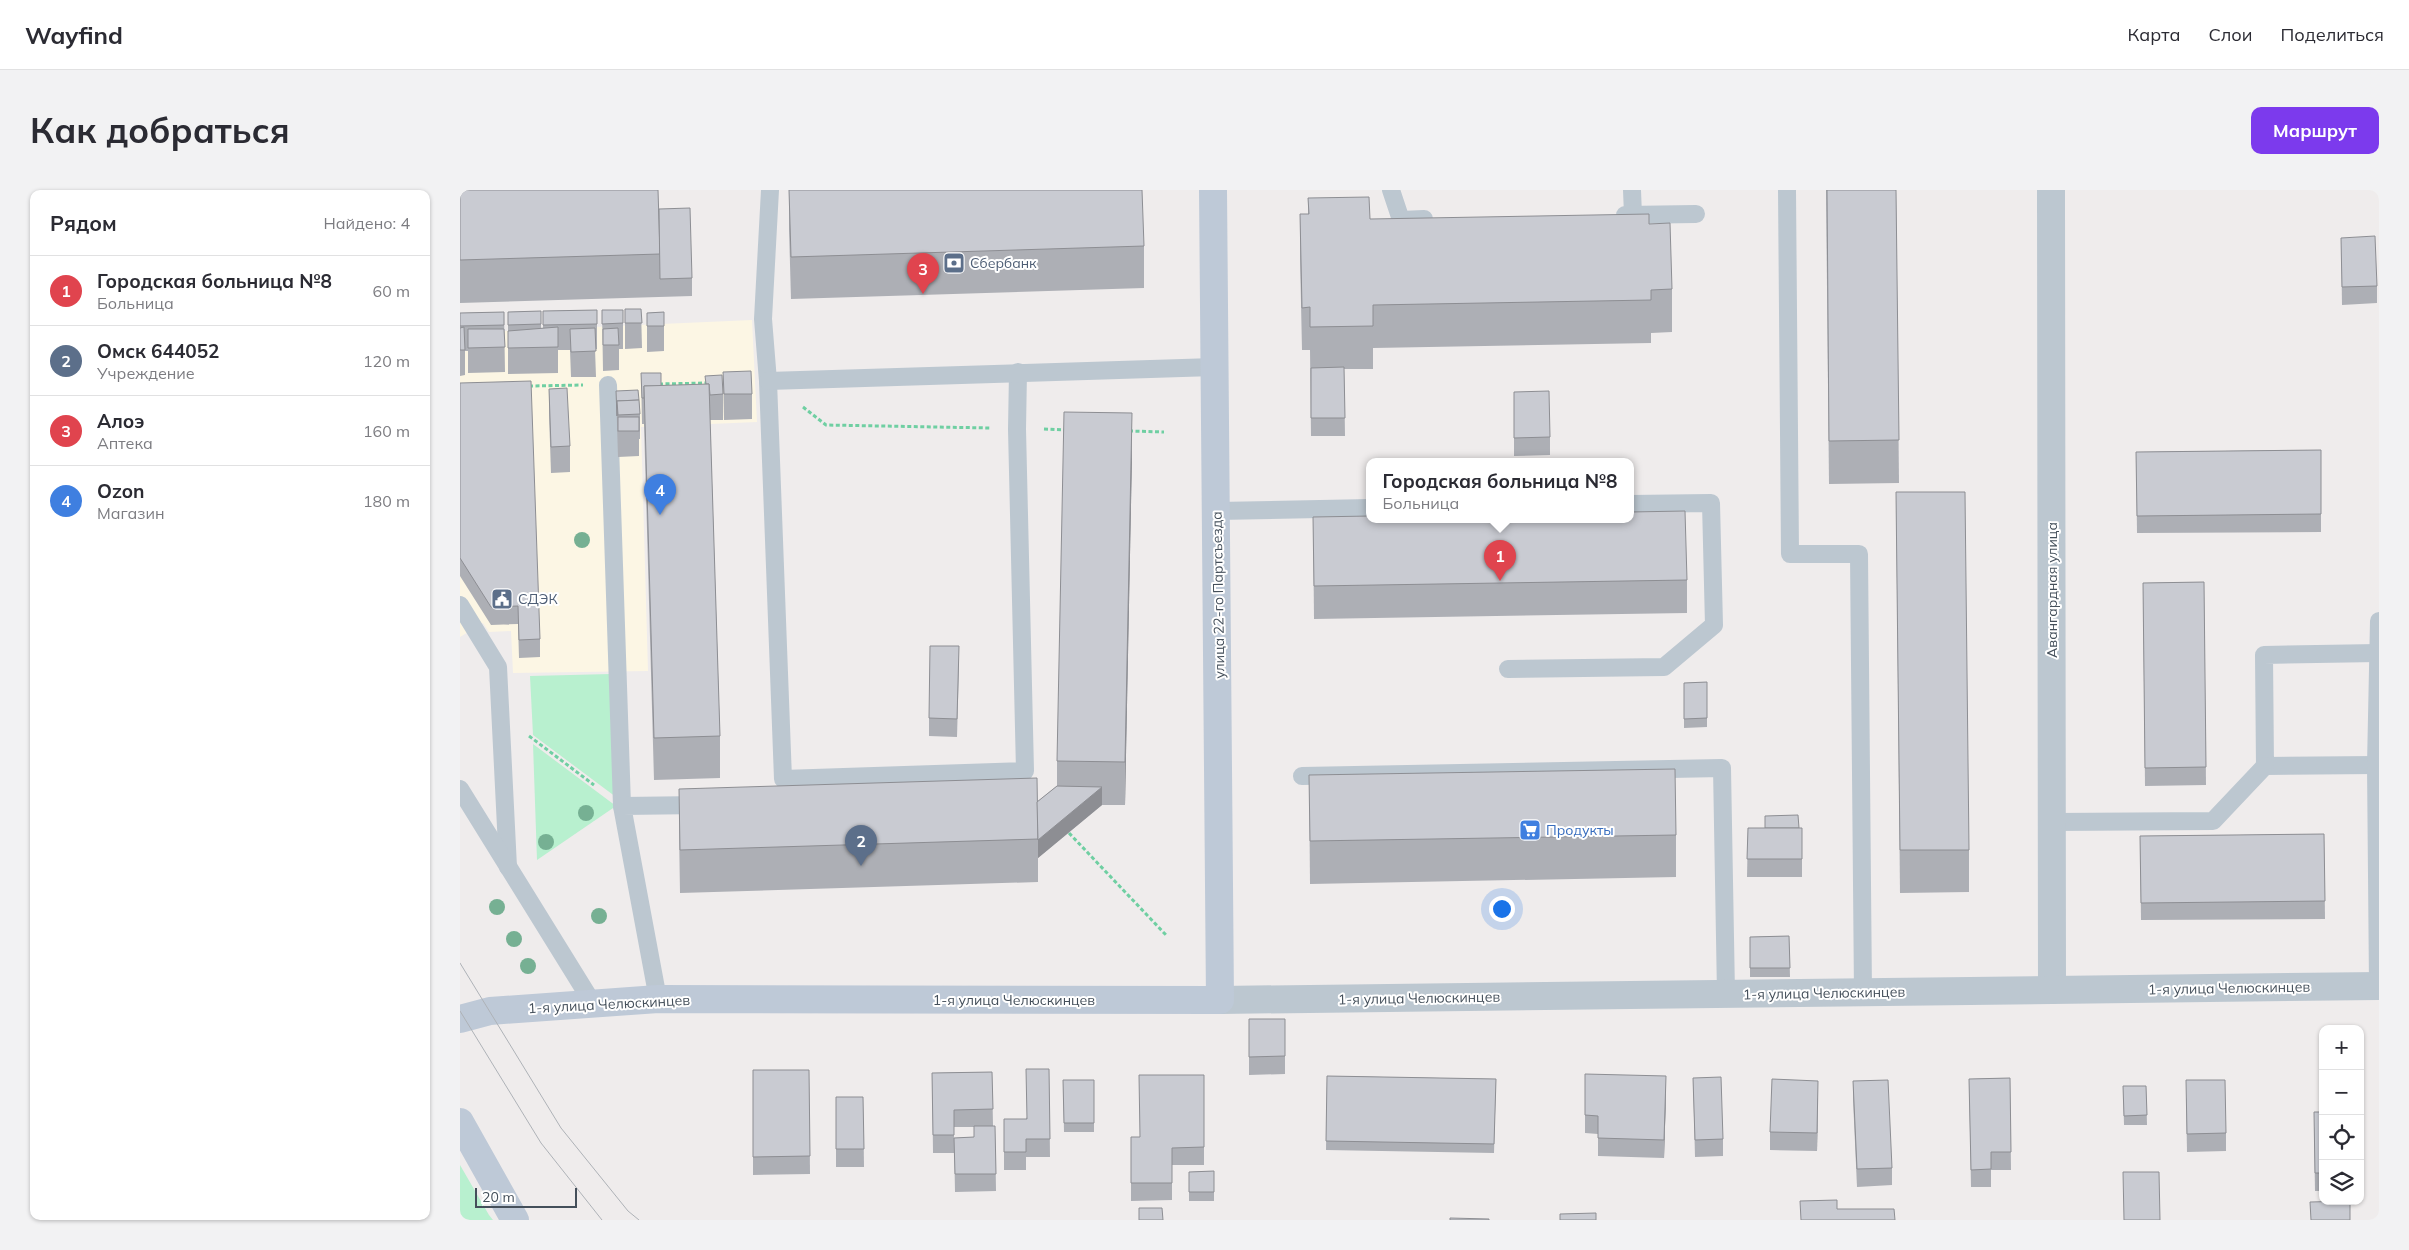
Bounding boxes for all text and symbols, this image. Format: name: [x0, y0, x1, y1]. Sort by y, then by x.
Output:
text: Wayfind: [25, 20, 123, 50]
text: Карта: [2128, 23, 2180, 46]
text: Слои: [2208, 23, 2253, 46]
text: Поделиться: [2281, 23, 2384, 46]
button: Маршрут: [2251, 107, 2379, 154]
text: Как добраться: [30, 108, 290, 152]
text: Рядом: [50, 210, 117, 236]
text: Найдено: 4: [324, 213, 410, 233]
bank icon: Сбербанк: [942, 251, 966, 275]
pin: 3: [907, 253, 939, 294]
place label: Сбербанк: [970, 254, 1037, 272]
text: Городская больница №8: [97, 269, 332, 293]
text: 1: [61, 281, 71, 301]
text: 60 m: [373, 281, 410, 301]
text: Больница: [97, 293, 174, 313]
text: Омск 644052: [97, 339, 220, 363]
text: 2: [61, 351, 71, 371]
text: 120 m: [363, 351, 410, 371]
text: Учреждение: [97, 363, 195, 383]
text: Алоэ: [97, 409, 145, 433]
text: 3: [61, 421, 71, 441]
text: 160 m: [363, 421, 410, 441]
text: Аптека: [97, 433, 153, 453]
popup: [1366, 458, 1634, 523]
text: Городская больница №8: [1383, 469, 1617, 493]
pin: 4: [644, 474, 676, 515]
text: Ozon: [97, 479, 144, 503]
text: 4: [61, 491, 71, 511]
text: 180 m: [363, 491, 410, 511]
text: Больница: [1383, 493, 1459, 513]
text: Магазин: [97, 503, 165, 523]
street label: улица 22-го Партсъезда: [1208, 511, 1228, 679]
street label: Авангардная улица: [2043, 522, 2061, 658]
pin: 1: [1484, 540, 1516, 581]
public building icon: СДЭК: [490, 587, 514, 611]
place label: СДЭК: [518, 590, 558, 608]
supermarket icon: Продукты: [1518, 818, 1542, 842]
place label: Продукты: [1546, 821, 1614, 839]
pin: 2: [845, 825, 877, 866]
your location: [1489, 896, 1515, 922]
street label: 1-я улица Челюскинцев: [2148, 978, 2310, 998]
street label: 1-я улица Челюскинцев: [1743, 983, 1905, 1003]
street label: 1-я улица Челюскинцев: [1338, 988, 1500, 1008]
street label: 1-я улица Челюскинцев: [527, 991, 691, 1017]
street label: 1-я улица Челюскинцев: [933, 991, 1095, 1009]
map controls: [2319, 1025, 2364, 1205]
button: +: [2319, 1025, 2364, 1070]
button: −: [2319, 1070, 2364, 1115]
button: locate: [2319, 1115, 2364, 1160]
button: layers: [2319, 1160, 2364, 1205]
scale bar: [475, 1185, 578, 1208]
text: 20 m: [482, 1188, 515, 1206]

